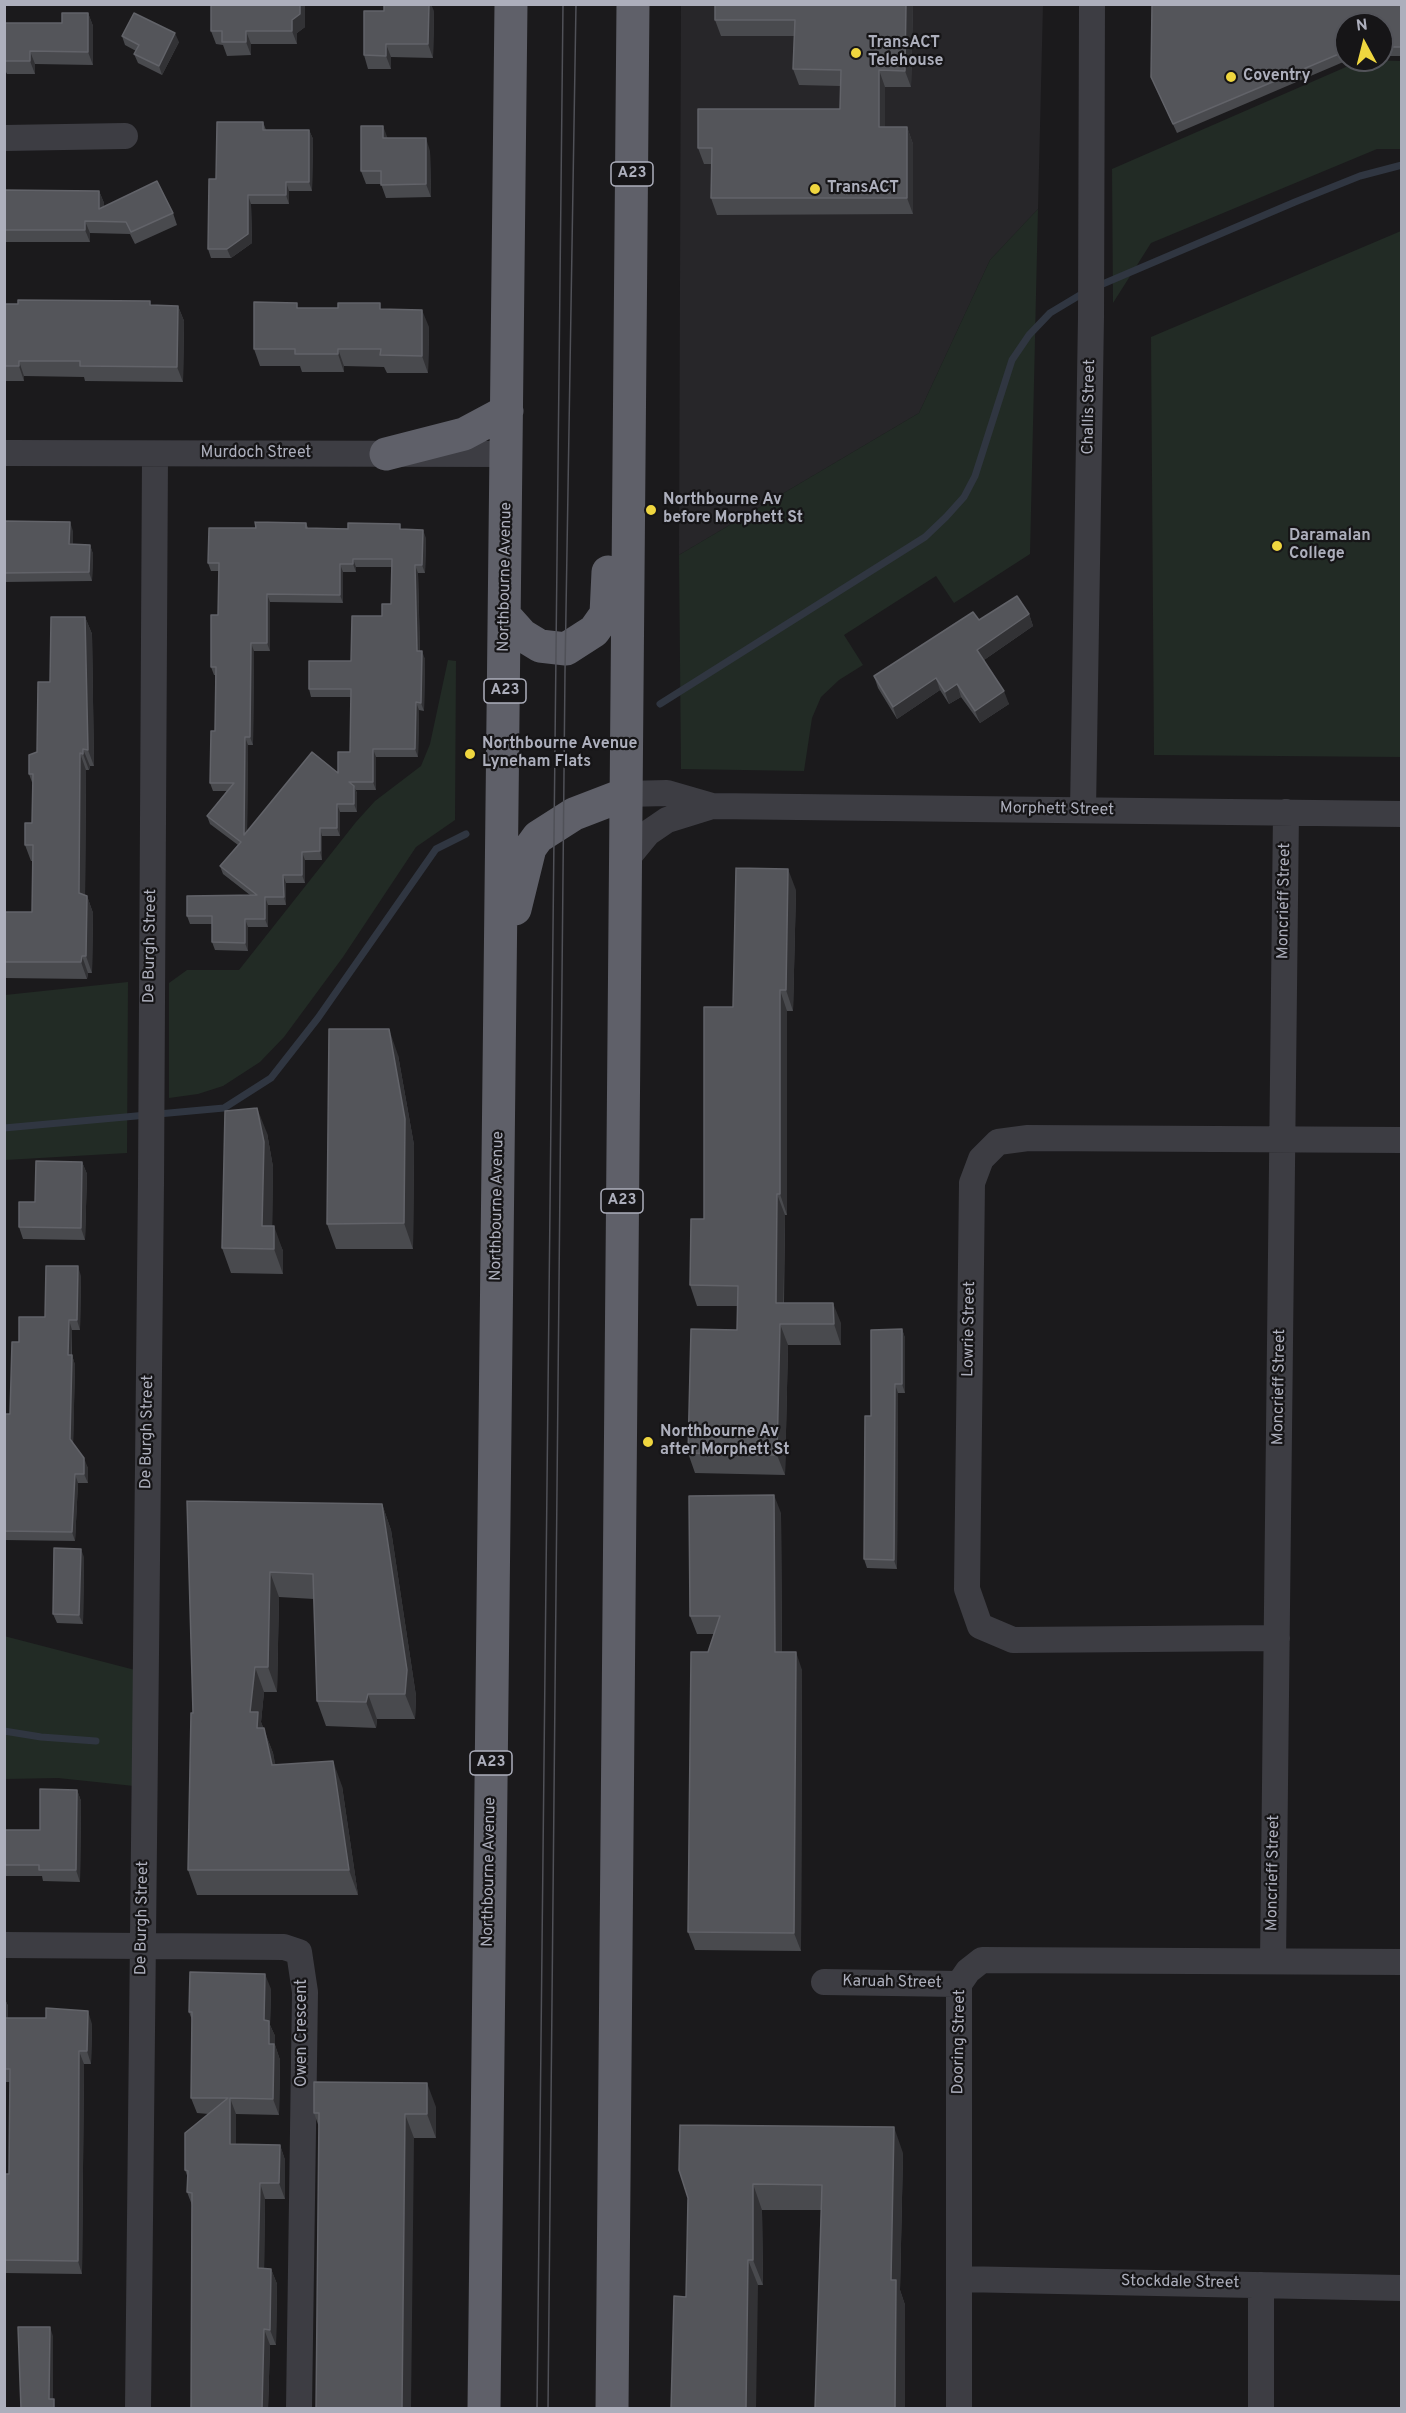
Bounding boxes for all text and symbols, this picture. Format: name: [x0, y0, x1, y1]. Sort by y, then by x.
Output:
north arrow: [1334, 12, 1394, 72]
text: N: [1355, 15, 1369, 37]
place label: TransACT Telehouse: [868, 34, 943, 72]
marker: TransACT Telehouse: [849, 46, 863, 60]
place label: Coventry: [1243, 67, 1310, 87]
marker: Coventry: [1224, 70, 1238, 84]
road number: A23: [611, 162, 653, 186]
place label: TransACT: [827, 179, 899, 199]
marker: TransACT: [808, 182, 822, 196]
street label: Challis Street: [1080, 359, 1100, 455]
street label: Murdoch Street: [201, 444, 311, 464]
place label: Northbourne Av before Morphett St: [663, 491, 803, 529]
street label: Northbourne Avenue: [495, 502, 517, 652]
marker: Northbourne Av before Morphett St: [644, 503, 658, 517]
place label: Daramalan College: [1289, 527, 1371, 565]
marker: Daramalan College: [1270, 539, 1284, 553]
road number: A23: [484, 679, 526, 703]
place label: Northbourne Avenue Lyneham Flats: [482, 735, 637, 773]
marker: Northbourne Avenue Lyneham Flats: [463, 747, 477, 761]
street label: Morphett Street: [1000, 799, 1114, 821]
street label: Moncrieff Street: [1274, 843, 1296, 959]
street label: De Burgh Street: [140, 889, 162, 1003]
street label: Northbourne Avenue: [487, 1131, 509, 1281]
road number: A23: [601, 1189, 643, 1213]
street label: Lowrie Street: [960, 1281, 980, 1377]
street label: Moncrieff Street: [1269, 1329, 1291, 1445]
street label: De Burgh Street: [137, 1375, 159, 1489]
place label: Northbourne Av after Morphett St: [660, 1423, 789, 1461]
marker: Northbourne Av after Morphett St: [641, 1435, 655, 1449]
road number: A23: [470, 1751, 512, 1775]
street label: Northbourne Avenue: [479, 1797, 501, 1947]
street label: Moncrieff Street: [1263, 1815, 1285, 1931]
street label: De Burgh Street: [132, 1861, 154, 1975]
street label: Karuah Street: [842, 1973, 942, 1993]
street label: Owen Crescent: [293, 1979, 313, 2087]
street label: Dooring Street: [949, 1989, 971, 2095]
street label: Stockdale Street: [1121, 2272, 1239, 2294]

